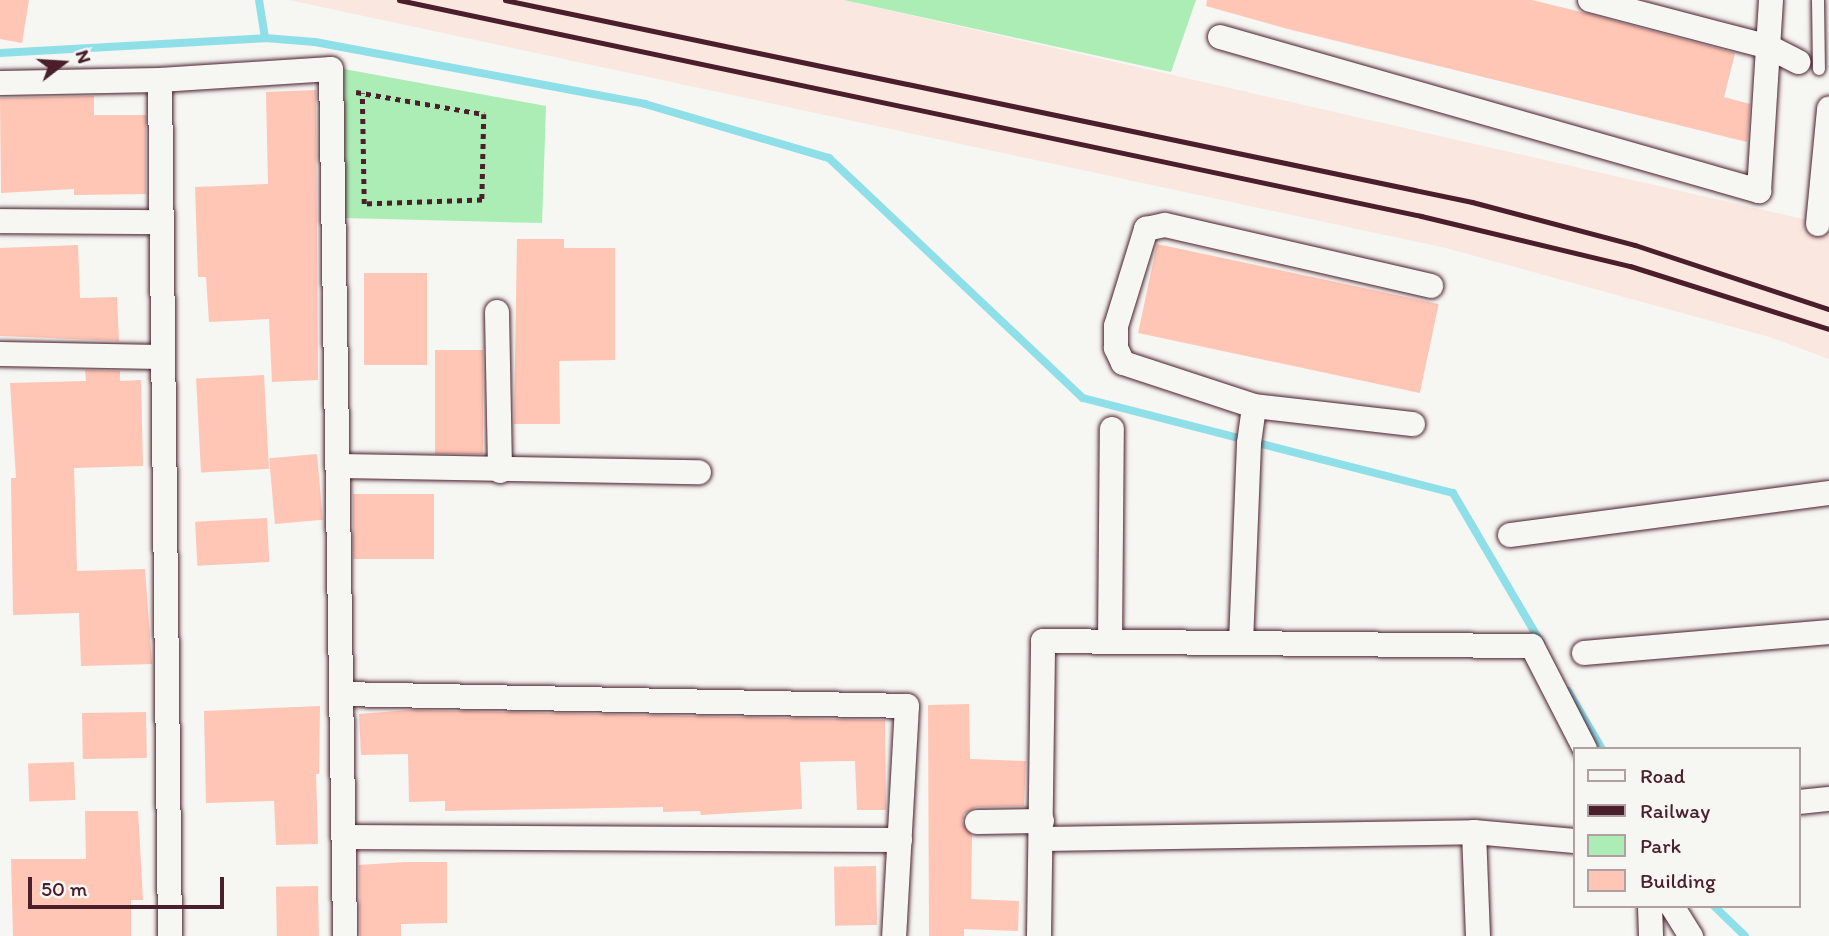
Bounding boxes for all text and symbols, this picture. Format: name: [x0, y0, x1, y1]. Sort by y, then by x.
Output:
north arrow: [28, 28, 98, 98]
text: N: [71, 47, 96, 66]
legend: [1574, 747, 1801, 908]
text: Road: [1640, 763, 1685, 788]
text: Railway: [1640, 798, 1710, 823]
text: Park: [1640, 833, 1681, 858]
scale bar: [32, 862, 228, 906]
text: Building: [1640, 868, 1716, 893]
text: 50 m: [41, 876, 87, 901]

